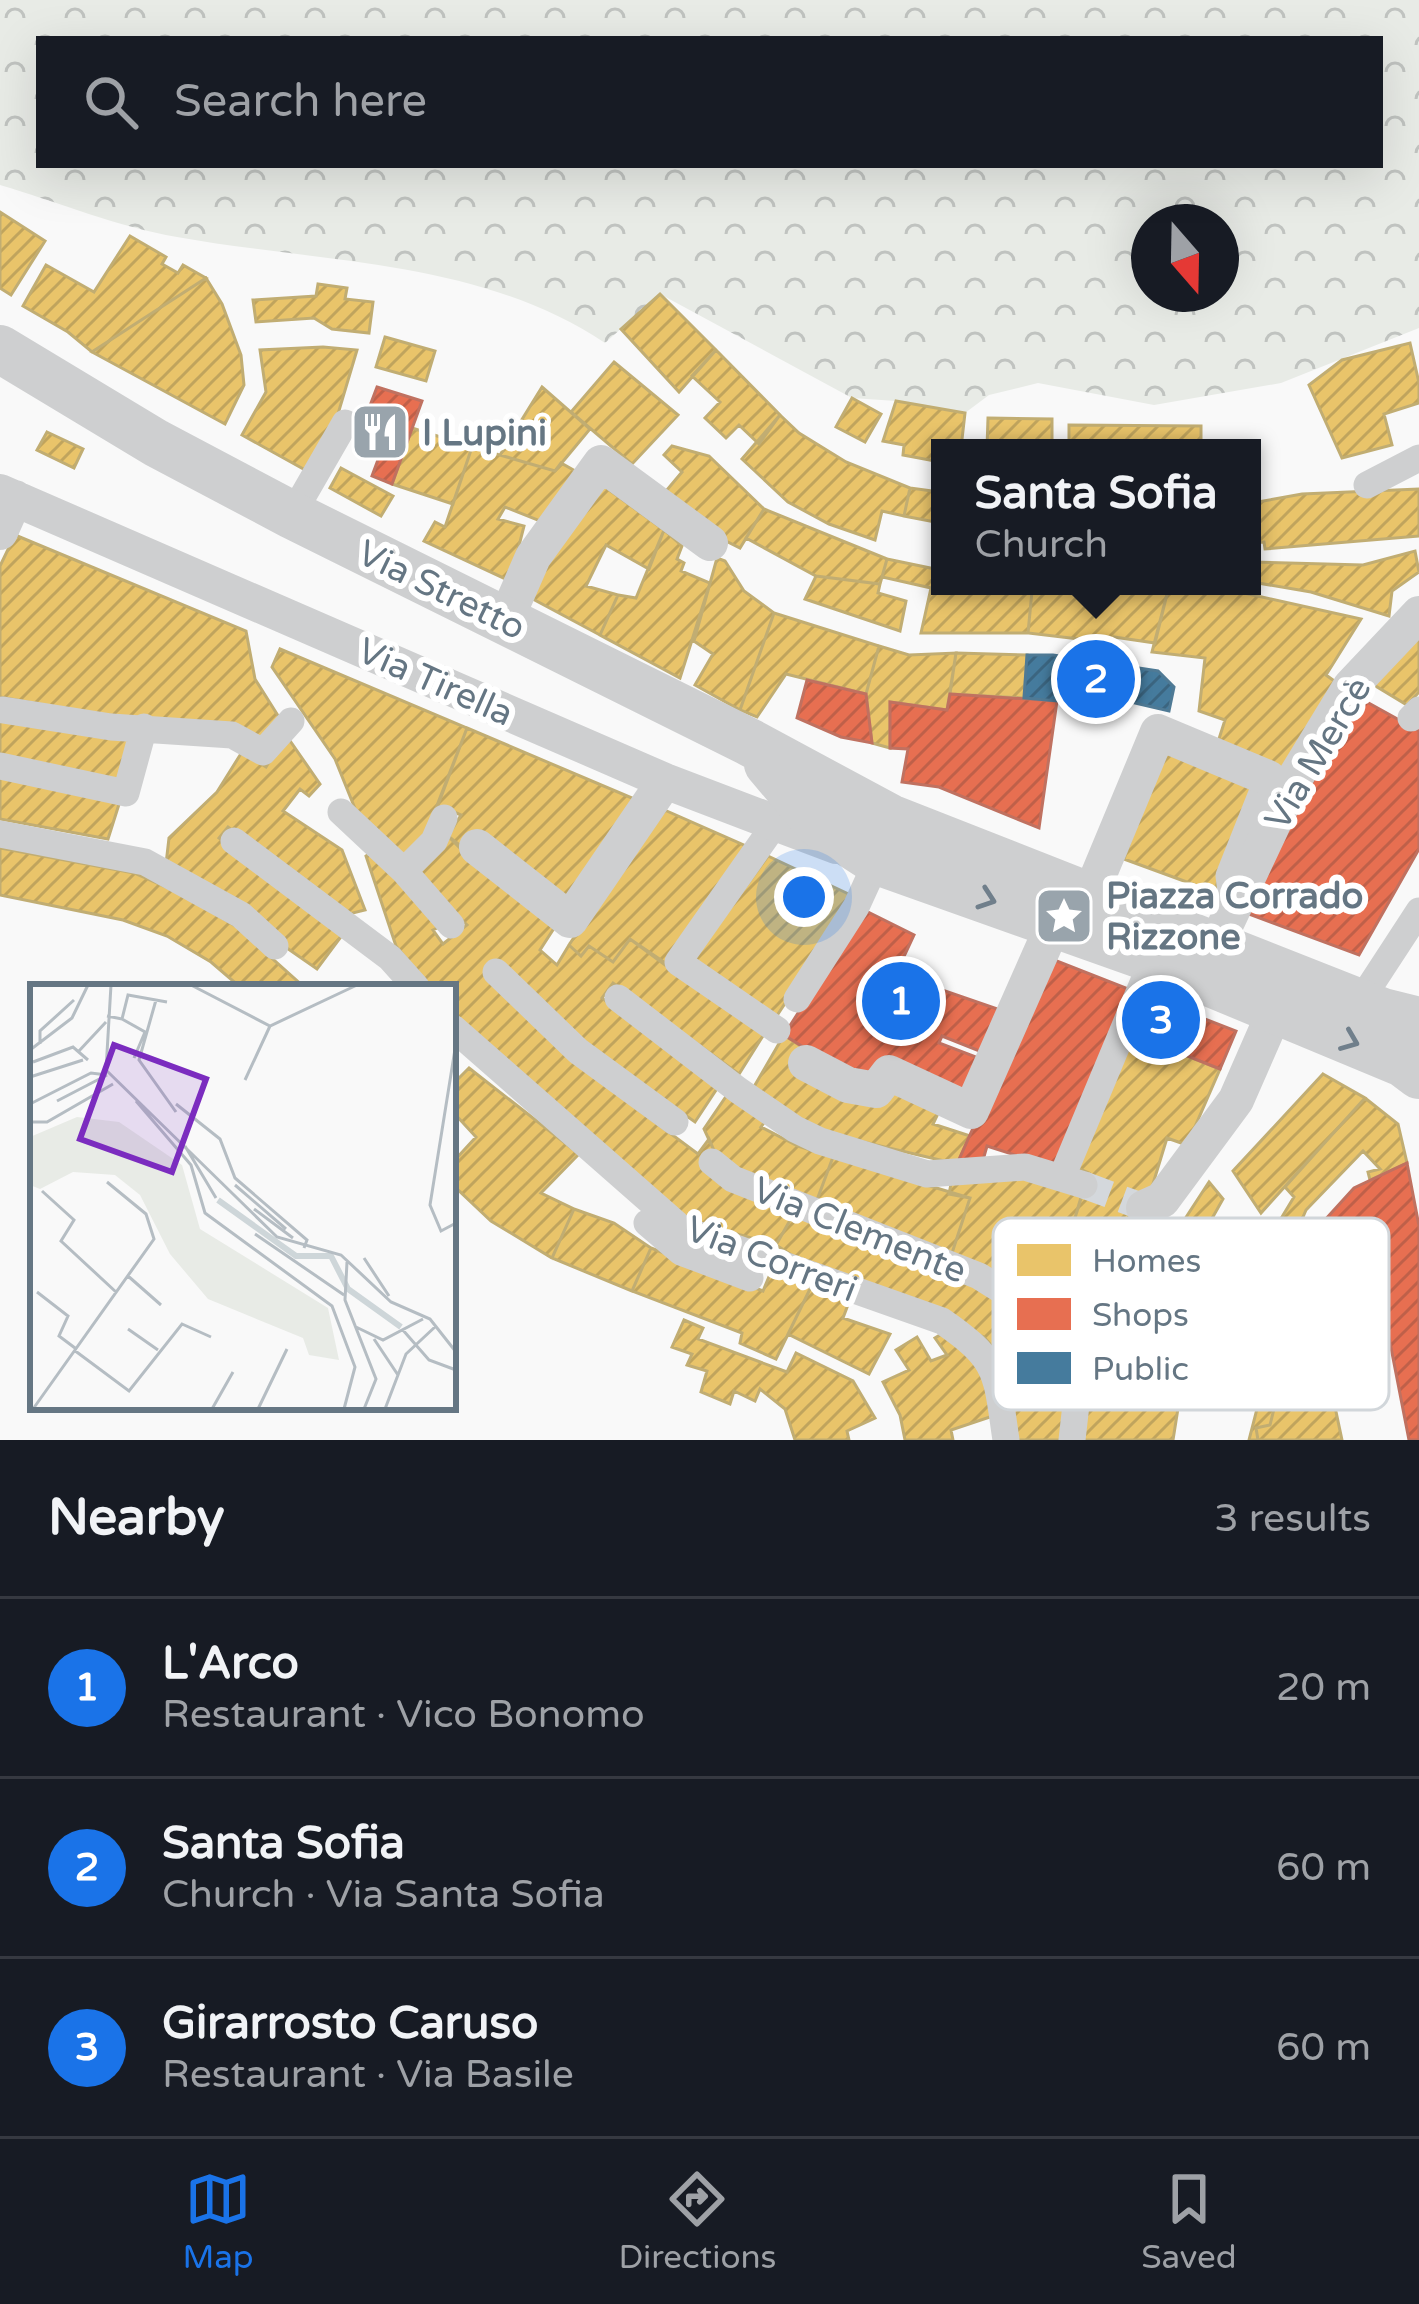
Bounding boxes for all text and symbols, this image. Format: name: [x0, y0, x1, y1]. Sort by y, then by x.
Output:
search box: [36, 36, 1383, 168]
icon: search: [78, 69, 144, 135]
text: Search here: [174, 75, 427, 129]
north arrow: [1131, 204, 1239, 312]
restaurant icon: I Lupini: [349, 401, 411, 463]
place label: I Lupini: [422, 412, 547, 455]
popup: [931, 439, 1261, 595]
text: Santa Sofia: [975, 467, 1217, 521]
text: Church: [975, 521, 1108, 568]
street label: Via Stretto: [351, 531, 532, 649]
street label: Via Tirella: [351, 629, 520, 736]
pin: 2: [1057, 634, 1135, 724]
street label: Via Mercè: [1256, 670, 1381, 838]
your location: [774, 867, 834, 927]
place label: Piazza Corrado Rizzone: [1106, 875, 1363, 959]
one-way arrow: [976, 884, 997, 909]
place icon: Piazza Corrado Rizzone: [1033, 885, 1095, 947]
pin: 1: [862, 956, 940, 1046]
pin: 3: [1122, 975, 1200, 1065]
inset map: [30, 984, 456, 1410]
one-way arrow: [1339, 1027, 1360, 1051]
street label: Via Clemente: [746, 1168, 972, 1293]
street label: Via Correri: [680, 1207, 863, 1312]
legend: [993, 1218, 1389, 1410]
text: Homes: [1092, 1242, 1201, 1281]
text: Shops: [1092, 1296, 1189, 1335]
text: Public: [1092, 1350, 1189, 1389]
text: Nearby: [48, 1487, 225, 1549]
text: 3 results: [1214, 1495, 1371, 1542]
text: L'Arco: [162, 1637, 299, 1691]
text: 1: [75, 1664, 99, 1711]
text: 20 m: [1276, 1664, 1371, 1711]
text: Restaurant · Vico Bonomo: [162, 1691, 645, 1738]
text: Santa Sofia: [162, 1817, 405, 1871]
text: 2: [75, 1844, 99, 1891]
text: 60 m: [1276, 1844, 1371, 1891]
text: Church · Via Santa Sofia: [162, 1871, 605, 1918]
text: Girarrosto Caruso: [162, 1997, 538, 2051]
text: 3: [75, 2024, 99, 2071]
text: 60 m: [1276, 2024, 1371, 2071]
text: Restaurant · Via Basile: [162, 2051, 574, 2098]
tab: Map: [182, 2166, 254, 2277]
tab: Directions: [618, 2166, 776, 2277]
tab: Saved: [1141, 2166, 1237, 2277]

